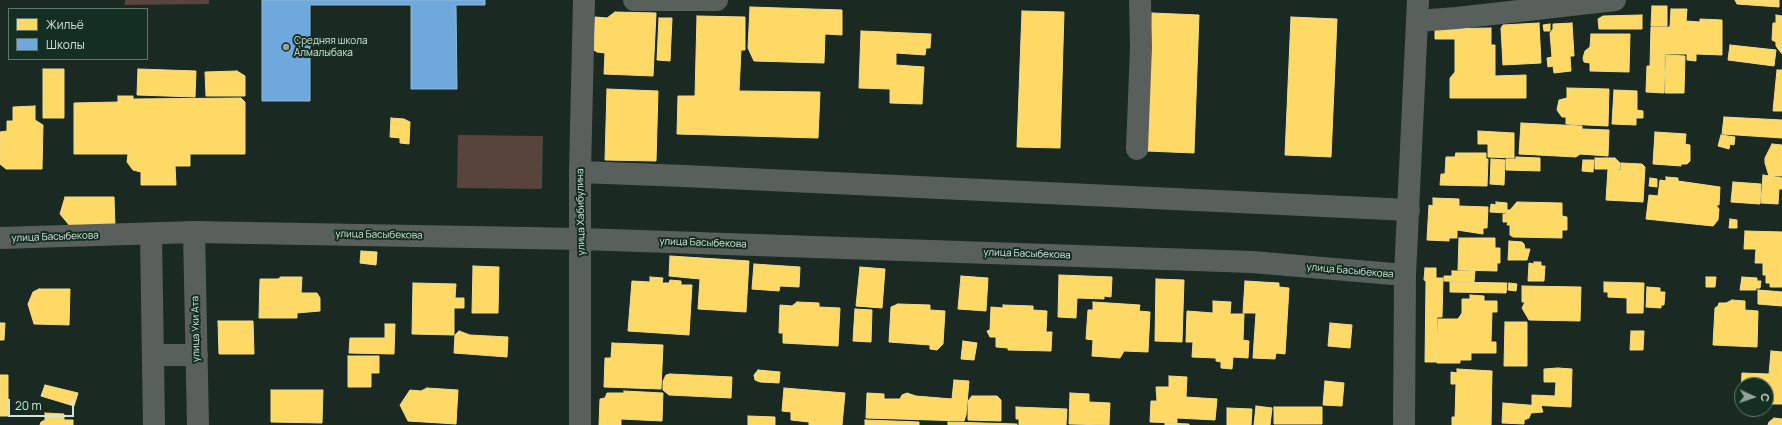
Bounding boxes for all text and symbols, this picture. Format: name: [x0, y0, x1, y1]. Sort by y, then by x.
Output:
legend: [8, 8, 148, 60]
text: Жильё: [46, 16, 84, 33]
place label: Средняя школа Алмалыбака: [294, 35, 368, 58]
text: Школы: [46, 36, 85, 53]
marker: Средняя школа Алмалыбака: [281, 42, 291, 52]
street label: улица Хабибулина: [574, 168, 588, 256]
street label: улица Басыбекова: [335, 228, 423, 242]
street label: улица Басыбекова: [11, 229, 99, 245]
street label: улица Басыбекова: [659, 235, 747, 251]
street label: улица Басыбекова: [983, 246, 1071, 262]
street label: улица Басыбекова: [1306, 261, 1394, 281]
street label: улица Уки Ата: [189, 296, 203, 362]
north arrow: [1734, 377, 1774, 417]
scale bar: [10, 391, 76, 417]
text: С: [1758, 393, 1773, 402]
text: 20 m: [15, 397, 42, 414]

